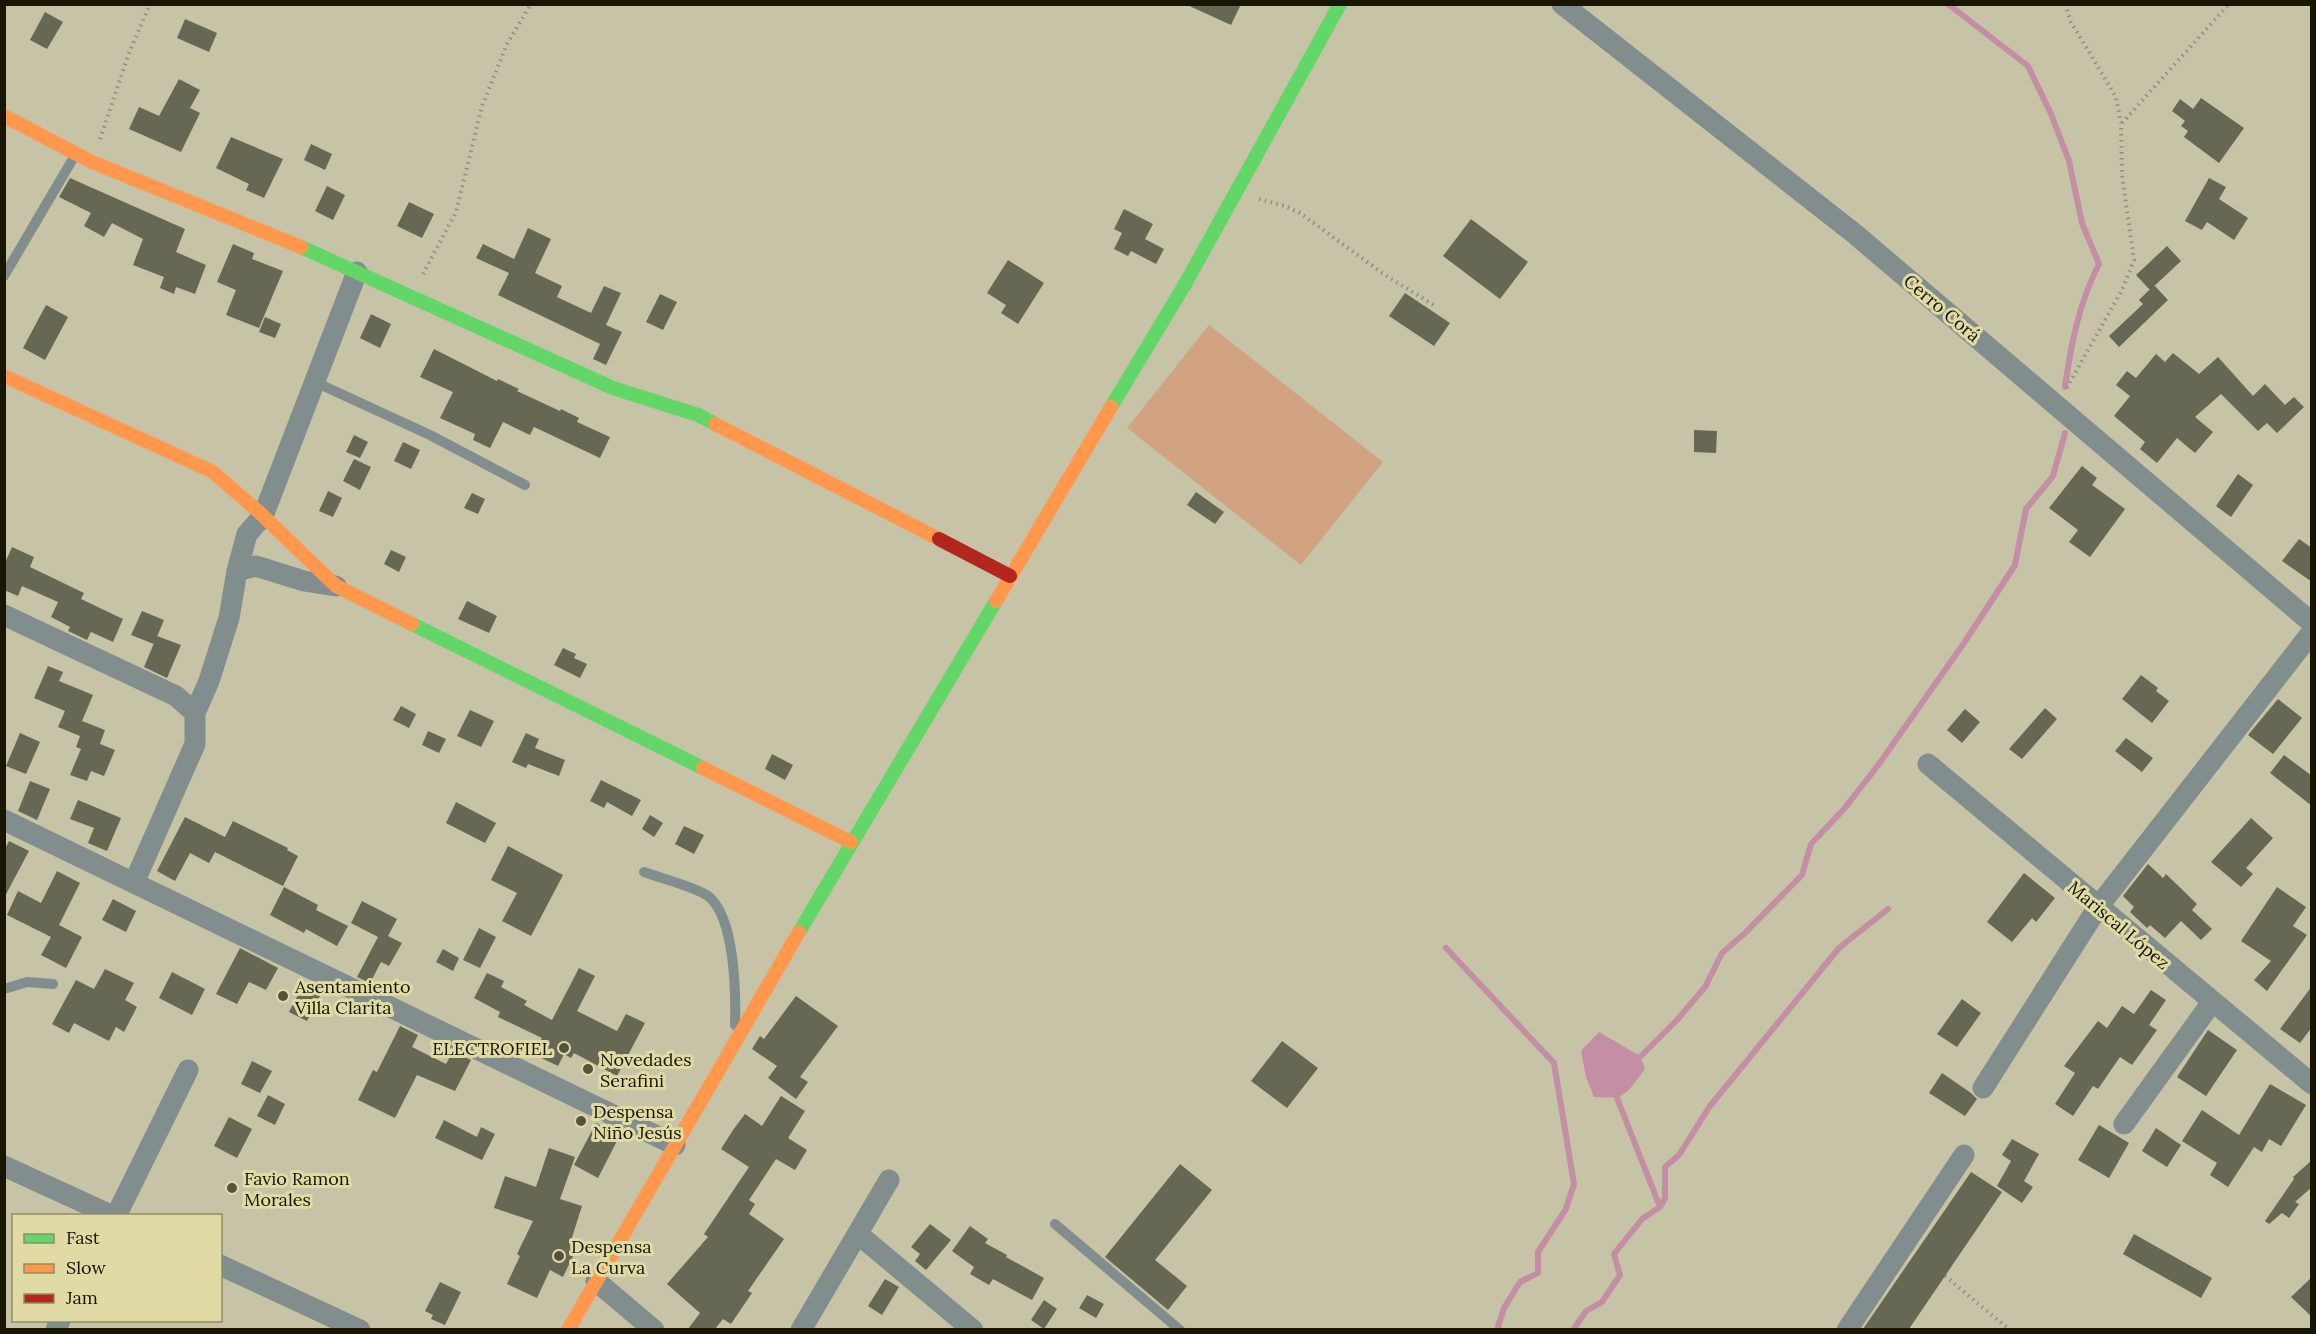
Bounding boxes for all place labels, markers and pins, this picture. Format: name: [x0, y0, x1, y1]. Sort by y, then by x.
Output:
place label: Asentamiento Villa Clarita: [294, 975, 411, 1019]
marker: Asentamiento Villa Clarita: [276, 989, 290, 1003]
place label: ELECTROFIEL: [432, 1037, 553, 1060]
marker: ELECTROFIEL: [557, 1041, 571, 1055]
place label: Novedades Serafini: [600, 1048, 692, 1092]
marker: Novedades Serafini: [581, 1062, 595, 1076]
place label: Despensa Niño Jesús: [593, 1100, 682, 1144]
marker: Despensa Niño Jesús: [574, 1114, 588, 1128]
place label: Favio Ramon Morales: [244, 1167, 350, 1211]
marker: Favio Ramon Morales: [225, 1181, 239, 1195]
place label: Despensa La Curva: [571, 1235, 652, 1279]
marker: Despensa La Curva: [552, 1249, 566, 1263]

